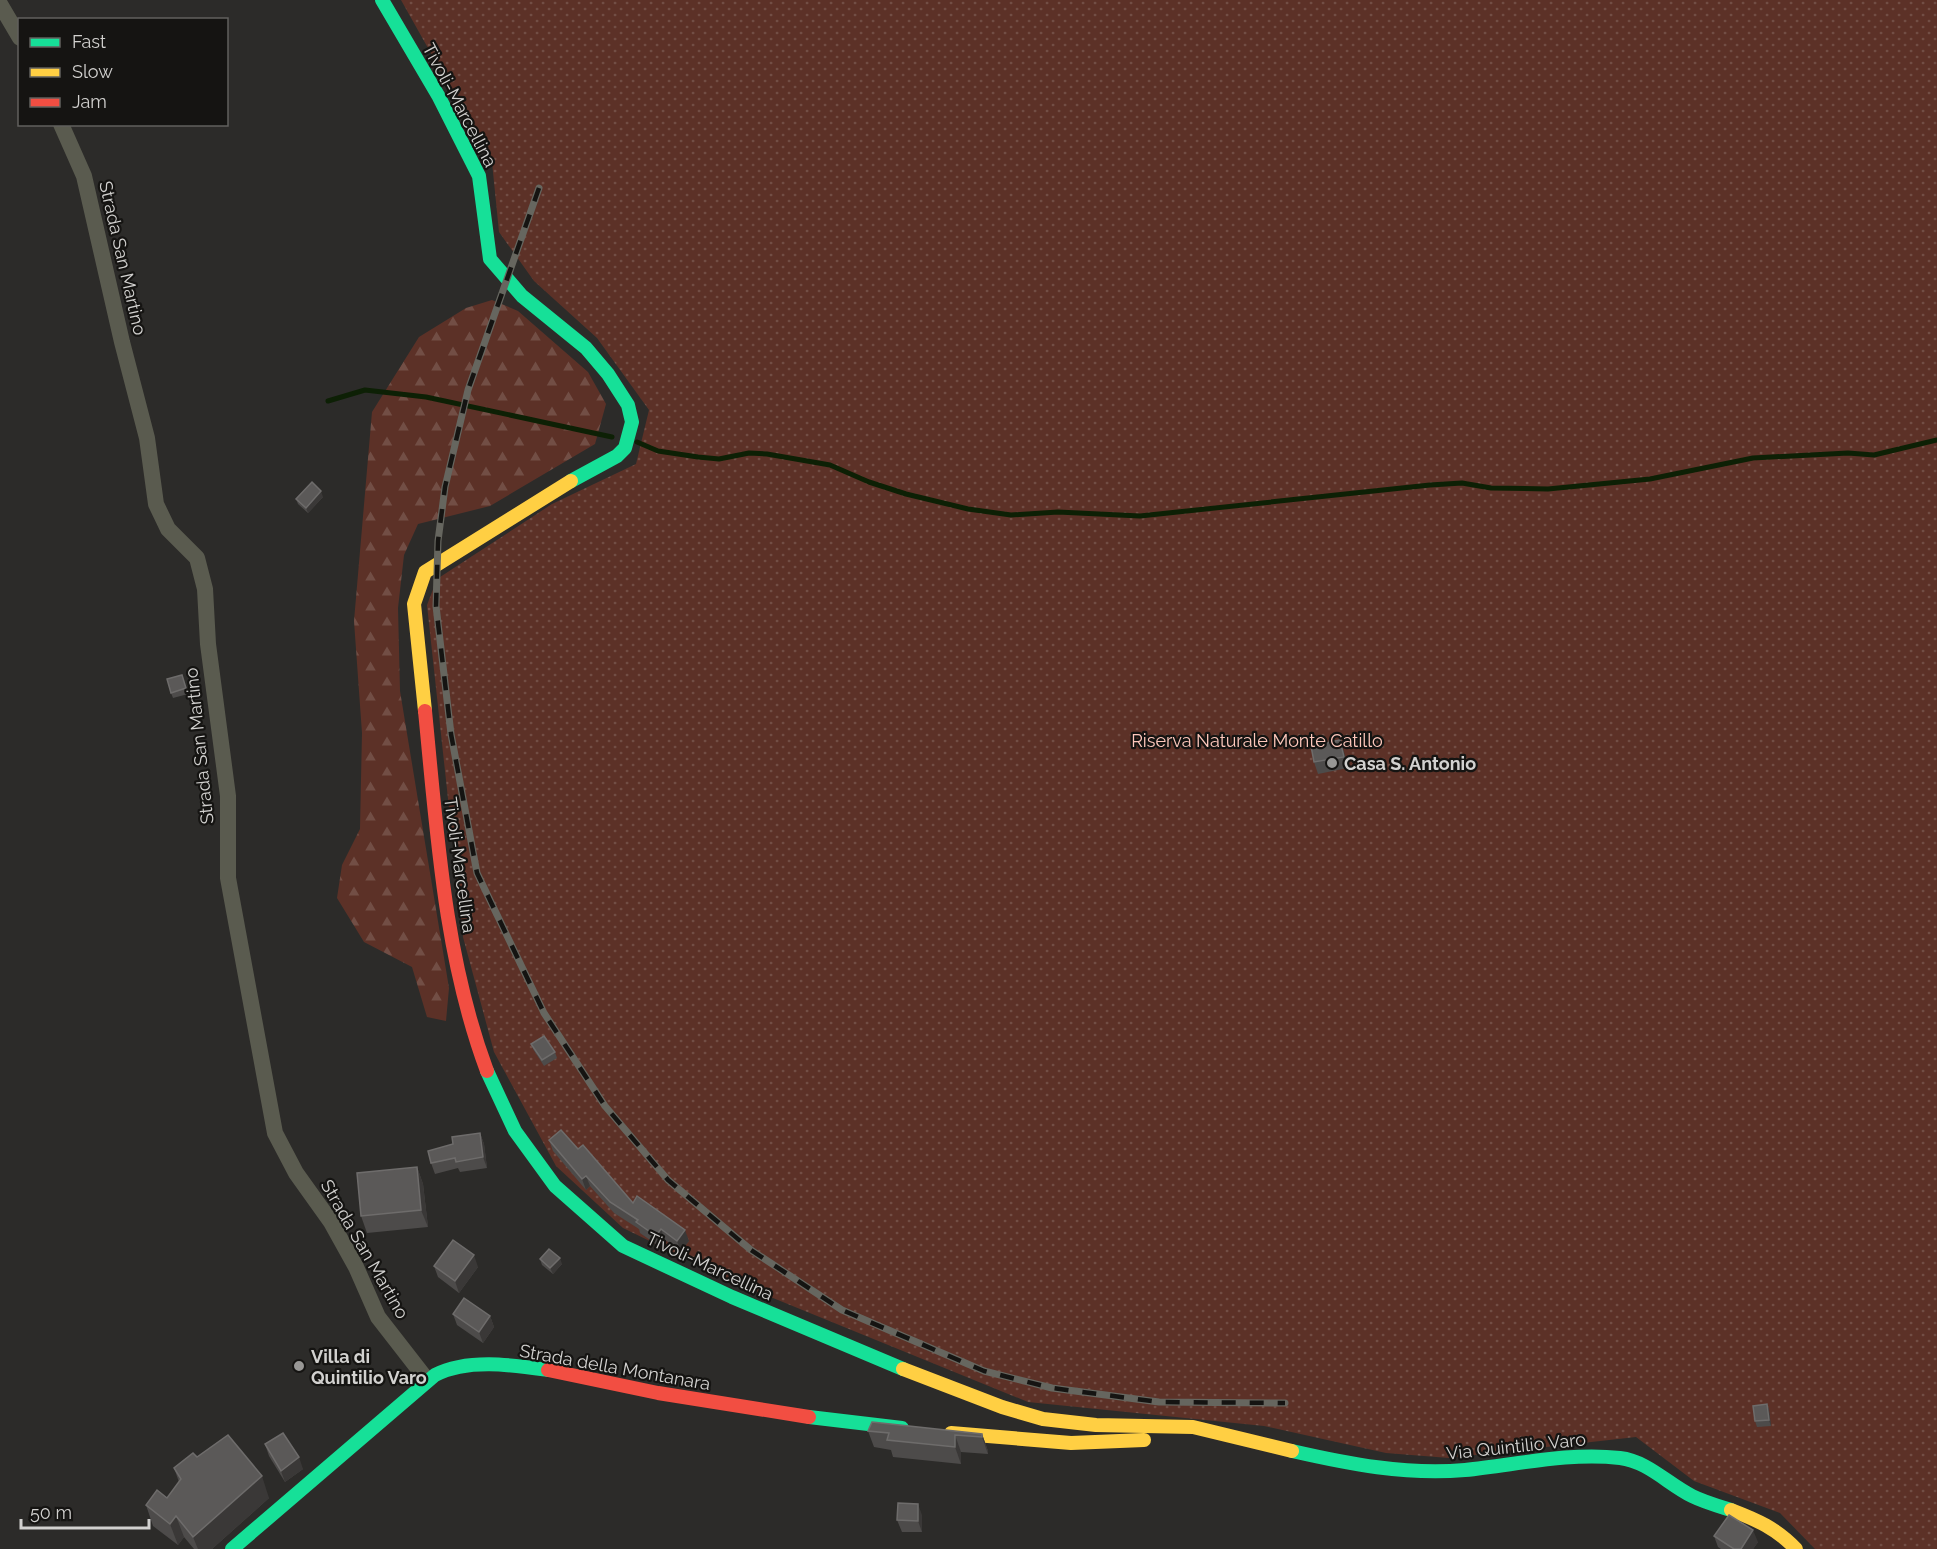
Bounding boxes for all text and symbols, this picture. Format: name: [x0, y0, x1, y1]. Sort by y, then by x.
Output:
legend: [18, 18, 228, 126]
text: Fast: [72, 31, 106, 52]
street label: Tivoli-Marcellina: [419, 39, 501, 171]
text: Slow: [72, 61, 113, 82]
text: Jam: [72, 91, 107, 112]
street label: Strada San Martino: [95, 179, 151, 337]
street label: Strada San Martino: [180, 666, 218, 825]
park label: Riserva Naturale Monte Catillo: [1131, 730, 1383, 751]
place label: Casa S. Antonio: [1344, 753, 1476, 774]
marker: Casa S. Antonio: [1325, 756, 1339, 770]
street label: Tivoli-Marcellina: [440, 796, 480, 934]
street label: Strada San Martino: [317, 1176, 414, 1323]
street label: Tivoli-Marcellina: [643, 1227, 777, 1305]
street label: Strada della Montanara: [518, 1340, 712, 1394]
place label: Villa di Quintilio Varo: [311, 1346, 427, 1388]
marker: Villa di Quintilio Varo: [292, 1359, 306, 1373]
street label: Via Quintilio Varo: [1445, 1428, 1587, 1464]
scale bar: [21, 1492, 148, 1530]
text: 50 m: [30, 1502, 72, 1523]

